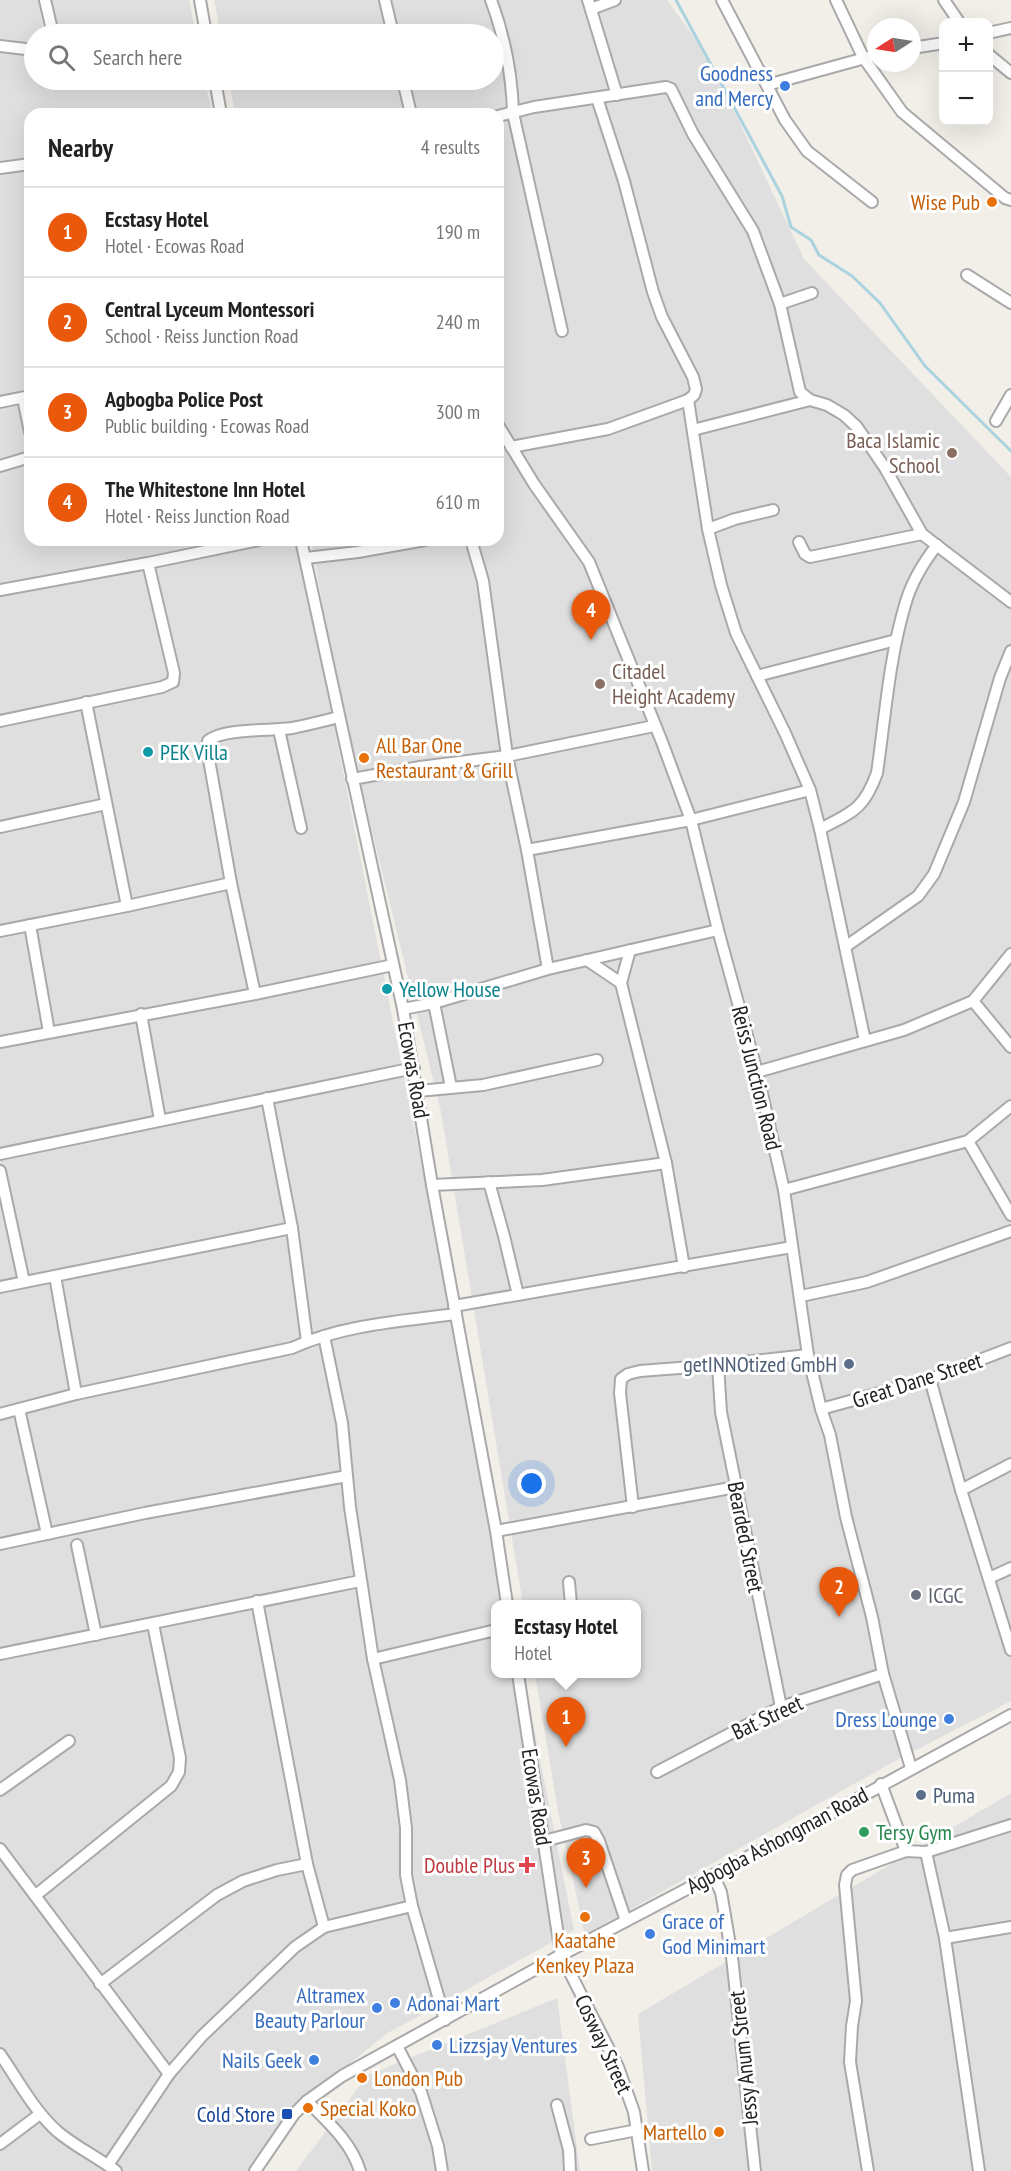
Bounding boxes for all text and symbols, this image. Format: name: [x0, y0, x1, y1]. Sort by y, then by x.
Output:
north arrow: [867, 18, 921, 72]
map controls: [939, 18, 993, 126]
button: +: [939, 18, 993, 72]
search box: [24, 24, 504, 90]
icon: search: [45, 41, 78, 74]
text: Search here: [93, 43, 182, 71]
place label: Goodness and Mercy: [695, 59, 774, 112]
button: −: [939, 72, 993, 126]
marker: Goodness and Mercy: [778, 79, 792, 93]
text: Nearby: [48, 131, 113, 164]
text: 4 results: [421, 134, 480, 160]
place label: Wise Pub: [911, 188, 980, 216]
marker: Wise Pub: [985, 195, 999, 209]
text: Ecstasy Hotel: [105, 205, 208, 233]
text: 1: [63, 219, 72, 245]
text: 190 m: [436, 219, 480, 245]
text: Hotel · Ecowas Road: [105, 233, 244, 259]
text: Central Lyceum Montessori: [105, 295, 314, 323]
text: 2: [63, 309, 72, 335]
text: 240 m: [436, 309, 480, 335]
text: School · Reiss Junction Road: [105, 323, 298, 349]
text: Agbogba Police Post: [105, 385, 263, 413]
text: 3: [63, 399, 72, 425]
text: 300 m: [436, 399, 480, 425]
text: Public building · Ecowas Road: [105, 413, 309, 439]
place label: Baca Islamic School: [846, 426, 941, 479]
marker: Baca Islamic School: [945, 446, 959, 460]
text: The Whitestone Inn Hotel: [105, 475, 305, 503]
text: 4: [63, 489, 72, 515]
text: 610 m: [436, 489, 480, 515]
text: Hotel · Reiss Junction Road: [105, 503, 290, 529]
pin: 4: [572, 590, 610, 640]
place label: Citadel Height Academy: [612, 657, 736, 710]
marker: Citadel Height Academy: [593, 677, 607, 691]
place label: All Bar One Restaurant & Grill: [376, 731, 514, 784]
place label: PEK Villa: [160, 738, 228, 766]
marker: PEK Villa: [141, 745, 155, 759]
marker: All Bar One Restaurant & Grill: [357, 751, 371, 765]
place label: Yellow House: [399, 975, 501, 1003]
marker: Yellow House: [380, 982, 394, 996]
street label: Reiss Junction Road: [726, 1003, 788, 1153]
street label: Ecowas Road: [392, 1019, 436, 1121]
street label: Great Dane Street: [849, 1346, 985, 1414]
place label: getINNOtized GmbH: [683, 1350, 837, 1378]
marker: getINNOtized GmbH: [842, 1357, 856, 1371]
your location: [517, 1469, 546, 1498]
street label: Bearded Street: [722, 1479, 770, 1595]
pin: 2: [820, 1568, 858, 1617]
place label: ICGC: [928, 1581, 964, 1609]
marker: ICGC: [909, 1588, 923, 1602]
popup: [491, 1600, 641, 1678]
text: Ecstasy Hotel: [514, 1612, 618, 1640]
text: Hotel: [514, 1640, 552, 1666]
street label: Bat Street: [727, 1688, 807, 1746]
pin: 1: [546, 1698, 586, 1747]
place label: Dress Lounge: [835, 1705, 937, 1733]
marker: Dress Lounge: [942, 1712, 956, 1726]
street label: Ecowas Road: [516, 1747, 558, 1847]
street label: Agbogba Ashongman Road: [681, 1780, 873, 1900]
place label: Puma: [933, 1781, 975, 1809]
marker: Puma: [914, 1788, 928, 1802]
place label: Tersy Gym: [876, 1818, 952, 1846]
marker: Tersy Gym: [857, 1825, 871, 1839]
pin: 3: [566, 1838, 606, 1888]
place label: Double Plus: [424, 1851, 515, 1879]
marker: Double Plus: [520, 1858, 534, 1872]
place label: Grace of God Minimart: [662, 1907, 765, 1960]
marker: Kaatahe Kenkey Plaza: [578, 1910, 592, 1924]
place label: Kaatahe Kenkey Plaza: [536, 1926, 634, 1979]
marker: Grace of God Minimart: [643, 1927, 657, 1941]
place label: Altramex Beauty Parlour: [255, 1981, 365, 2034]
place label: Adonai Mart: [407, 1989, 500, 2017]
street label: Jessy Anum Street: [722, 1989, 764, 2128]
street label: Cosway Street: [569, 1990, 639, 2098]
marker: Adonai Mart: [388, 1996, 402, 2010]
marker: Altramex Beauty Parlour: [370, 2001, 384, 2015]
place label: Lizzsjay Ventures: [449, 2031, 577, 2059]
marker: Lizzsjay Ventures: [430, 2038, 444, 2052]
place label: Nails Geek: [222, 2046, 302, 2074]
marker: Nails Geek: [307, 2053, 321, 2067]
place label: London Pub: [374, 2064, 463, 2092]
marker: London Pub: [355, 2071, 369, 2085]
place label: Special Koko: [320, 2094, 416, 2122]
place label: Cold Store: [197, 2100, 275, 2128]
marker: Special Koko: [301, 2101, 315, 2115]
marker: Cold Store: [280, 2107, 294, 2121]
place label: Martello: [643, 2118, 707, 2146]
marker: Martello: [712, 2125, 726, 2139]

